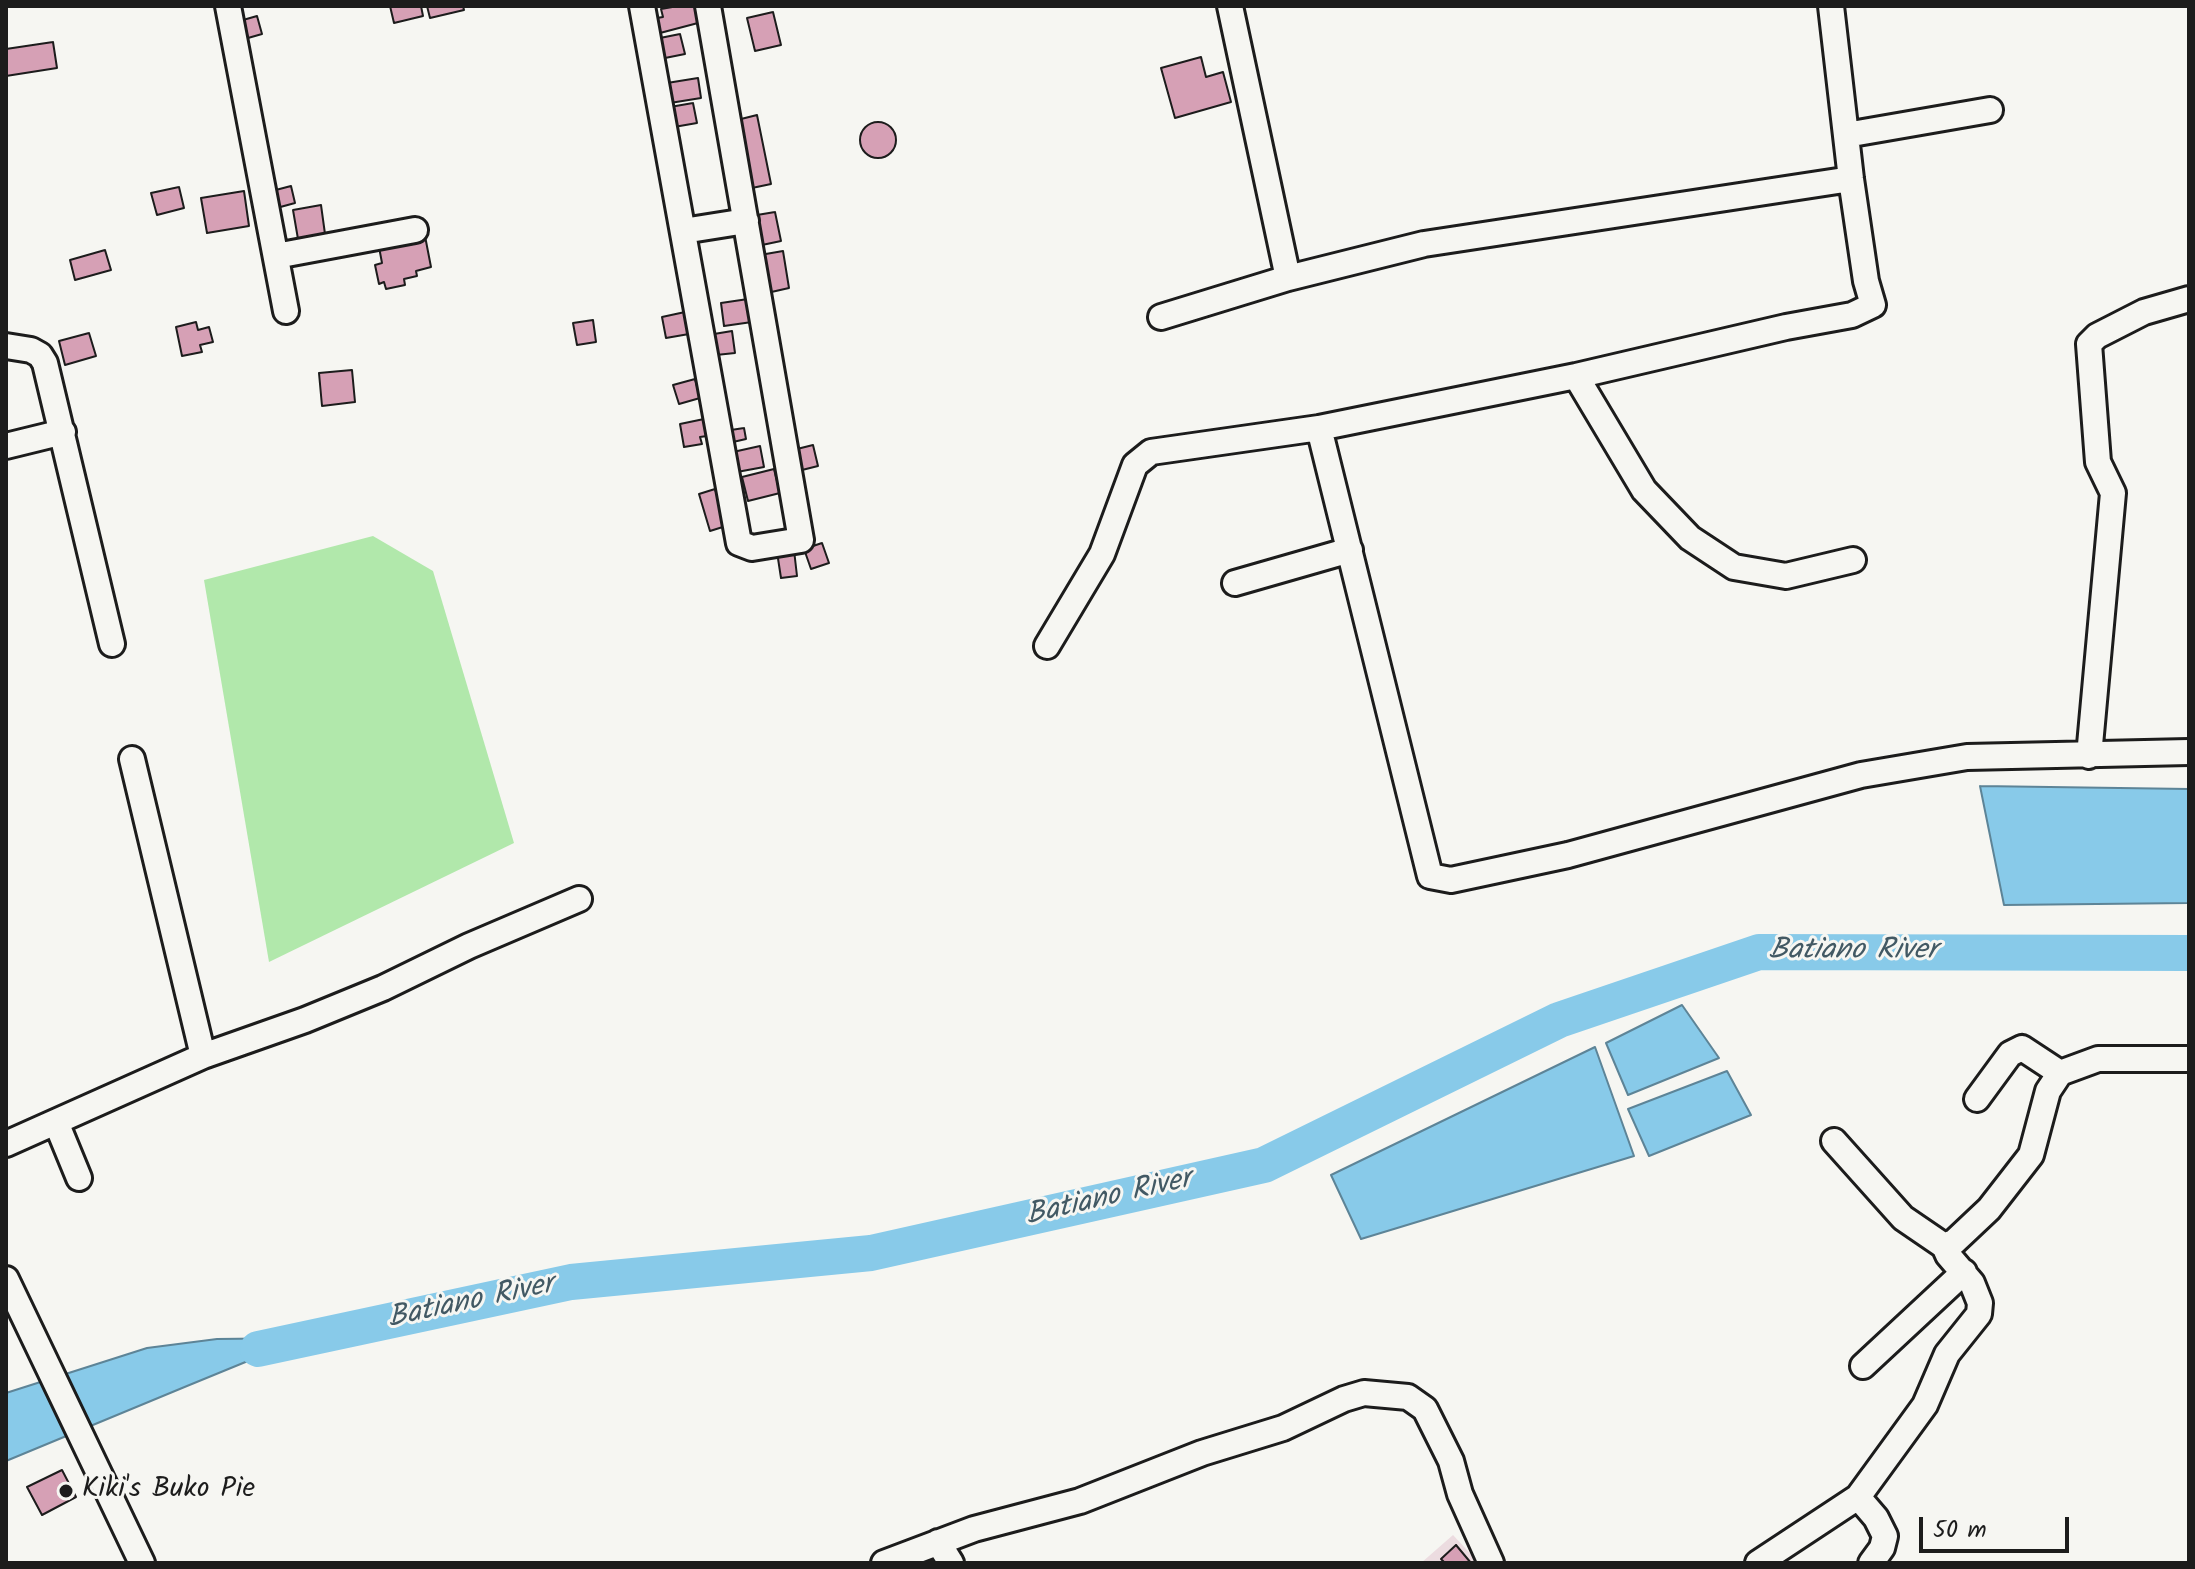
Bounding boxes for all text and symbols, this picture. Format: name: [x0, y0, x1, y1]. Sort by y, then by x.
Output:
water label: Batiano River: [1769, 935, 1937, 971]
water label: Batiano River: [1023, 1164, 1195, 1236]
water label: Batiano River: [385, 1269, 557, 1339]
place label: Kiki's Buko Pie: [82, 1474, 255, 1508]
marker: Kiki's Buko Pie: [57, 1482, 75, 1500]
scale bar: [1923, 1501, 2073, 1551]
text: 50 m: [1933, 1511, 1987, 1550]

